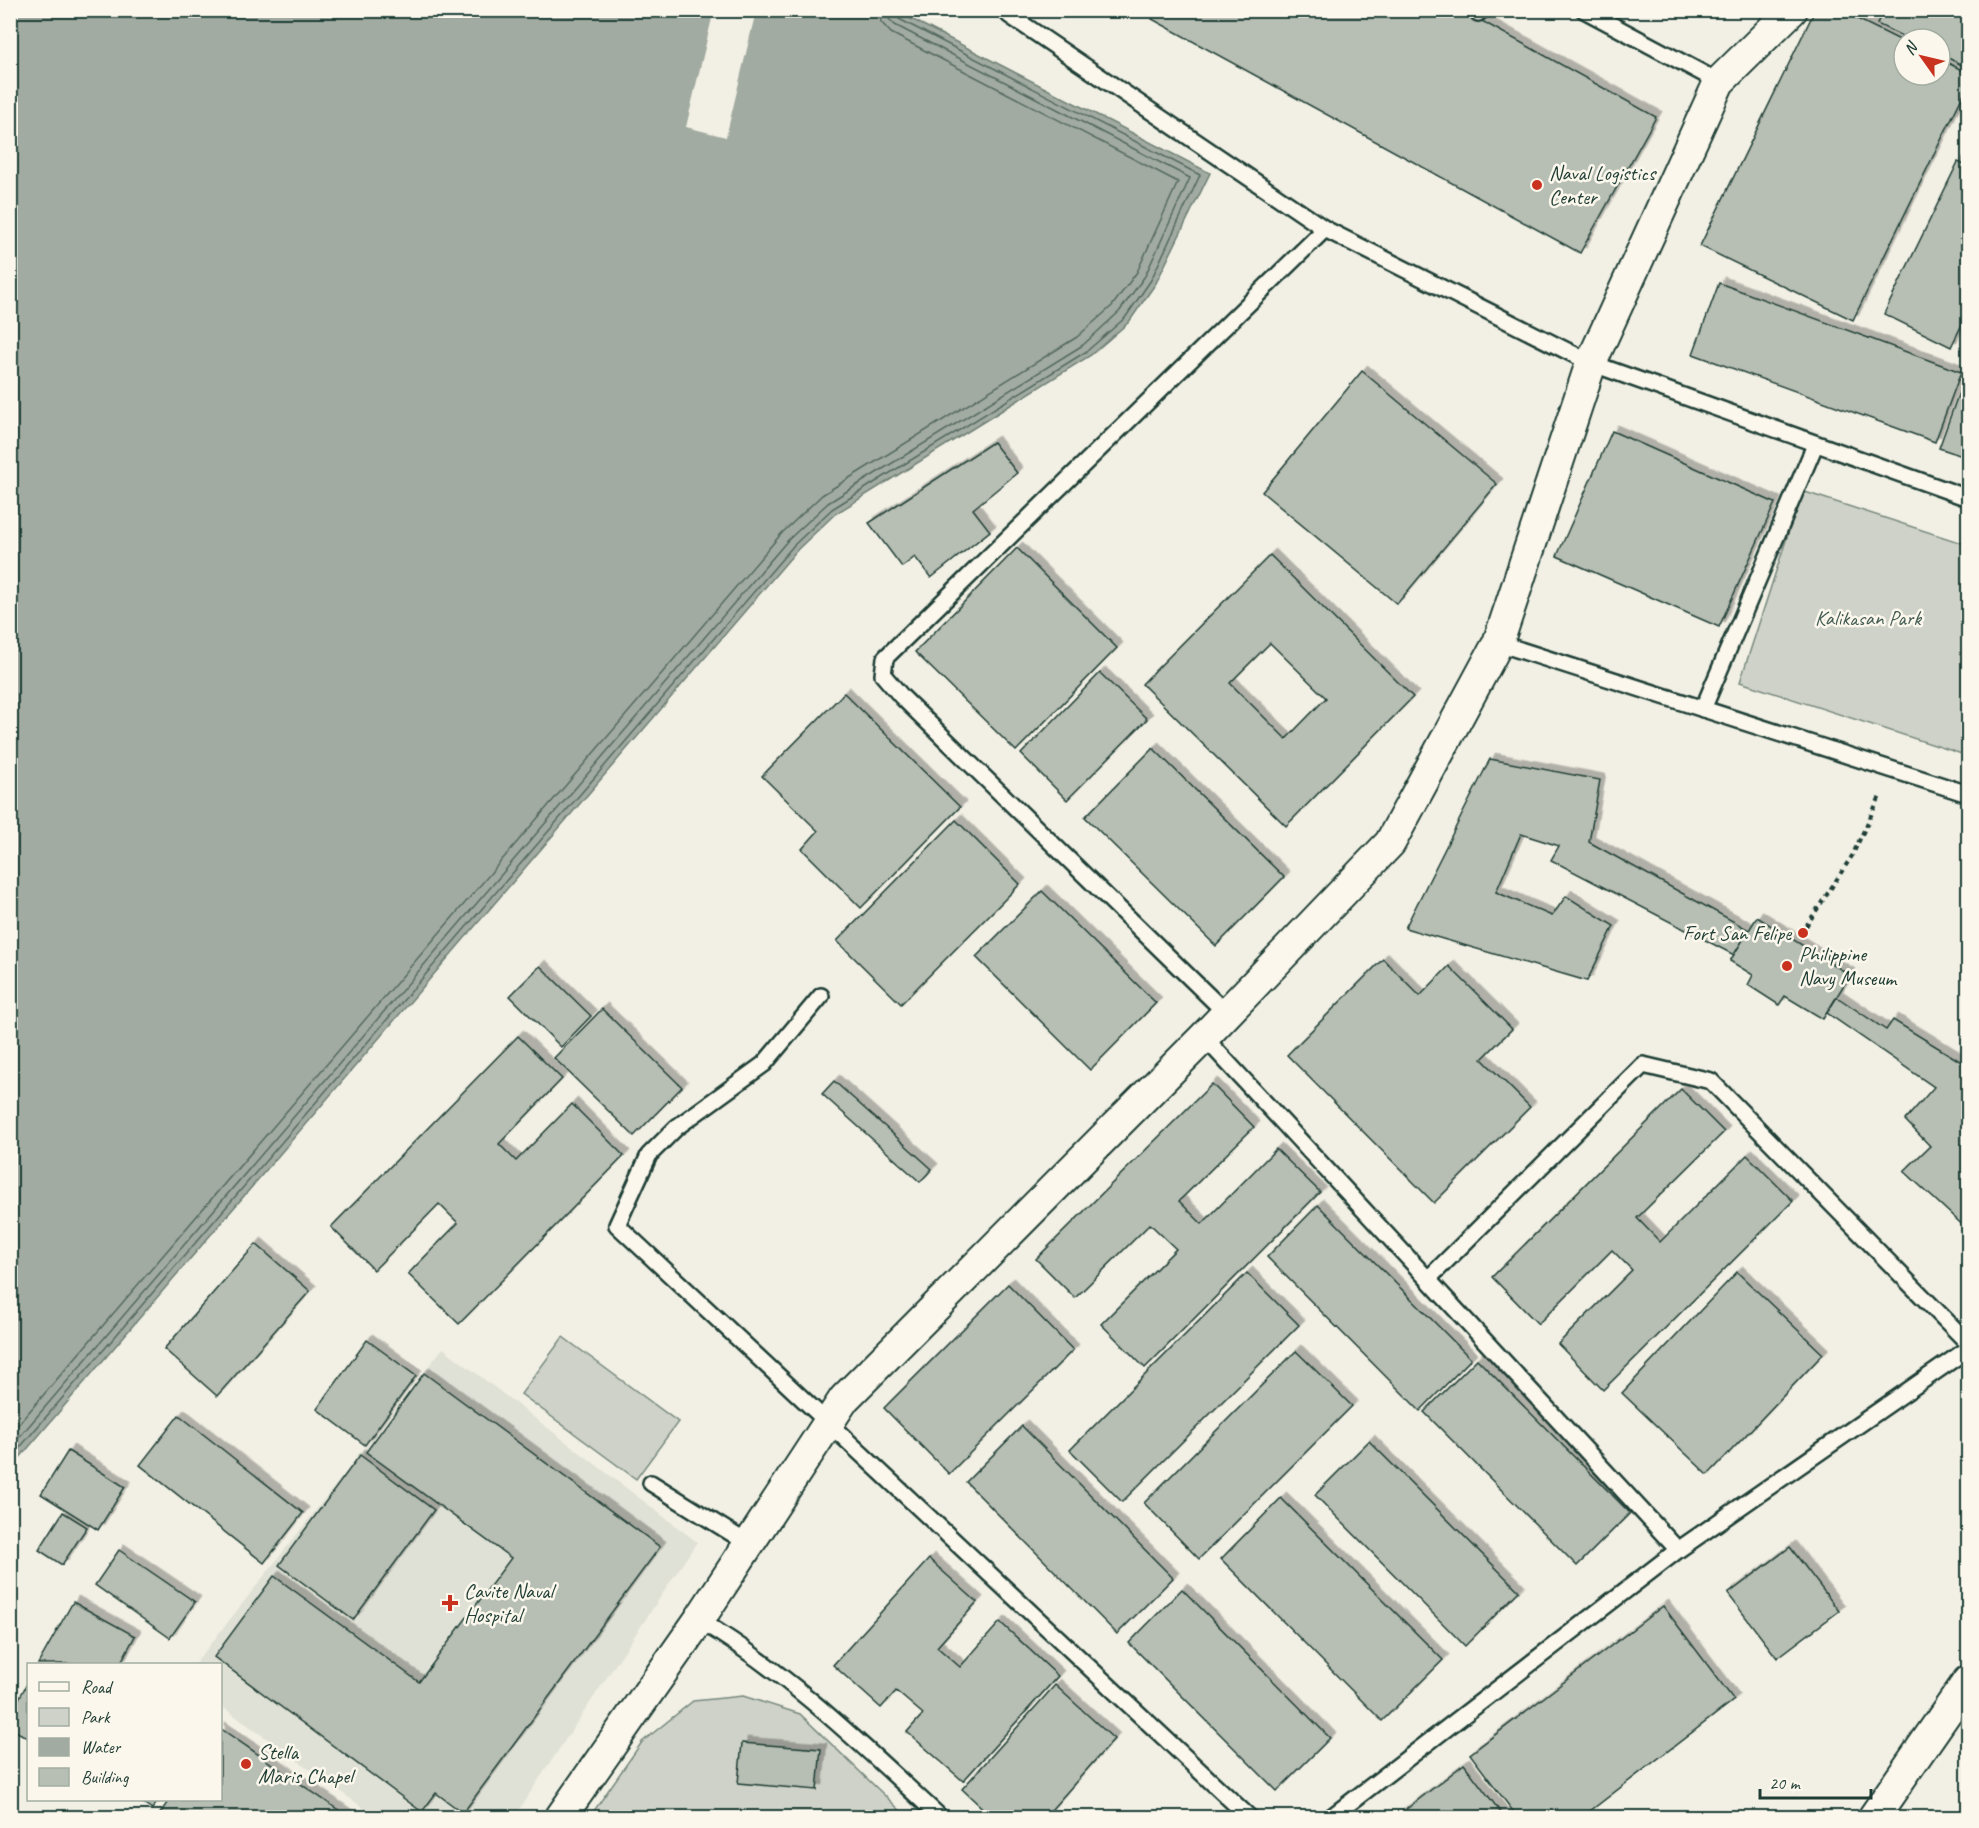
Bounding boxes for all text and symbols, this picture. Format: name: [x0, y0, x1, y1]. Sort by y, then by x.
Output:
north arrow: [1892, 27, 1952, 87]
text: N: [1899, 37, 1923, 59]
place label: Naval Logistics Center: [1549, 160, 1657, 210]
marker: Naval Logistics Center: [1530, 178, 1544, 192]
park label: Kalikasan Park: [1815, 605, 1922, 631]
place label: Fort San Felipe: [1683, 920, 1792, 946]
marker: Fort San Felipe: [1796, 926, 1810, 940]
place label: Philippine Navy Museum: [1799, 941, 1898, 991]
marker: Philippine Navy Museum: [1780, 959, 1794, 973]
place label: Cavite Naval Hospital: [464, 1578, 557, 1628]
marker: Cavite Naval Hospital: [441, 1594, 459, 1612]
legend: [27, 1663, 222, 1801]
text: Road: [81, 1676, 114, 1698]
text: Park: [81, 1706, 111, 1728]
text: Water: [81, 1736, 122, 1758]
place label: Stella Maris Chapel: [258, 1739, 356, 1789]
marker: Stella Maris Chapel: [239, 1757, 253, 1771]
scale bar: [1760, 1762, 1871, 1800]
text: Building: [81, 1766, 130, 1788]
text: 20 m: [1769, 1772, 1802, 1794]

